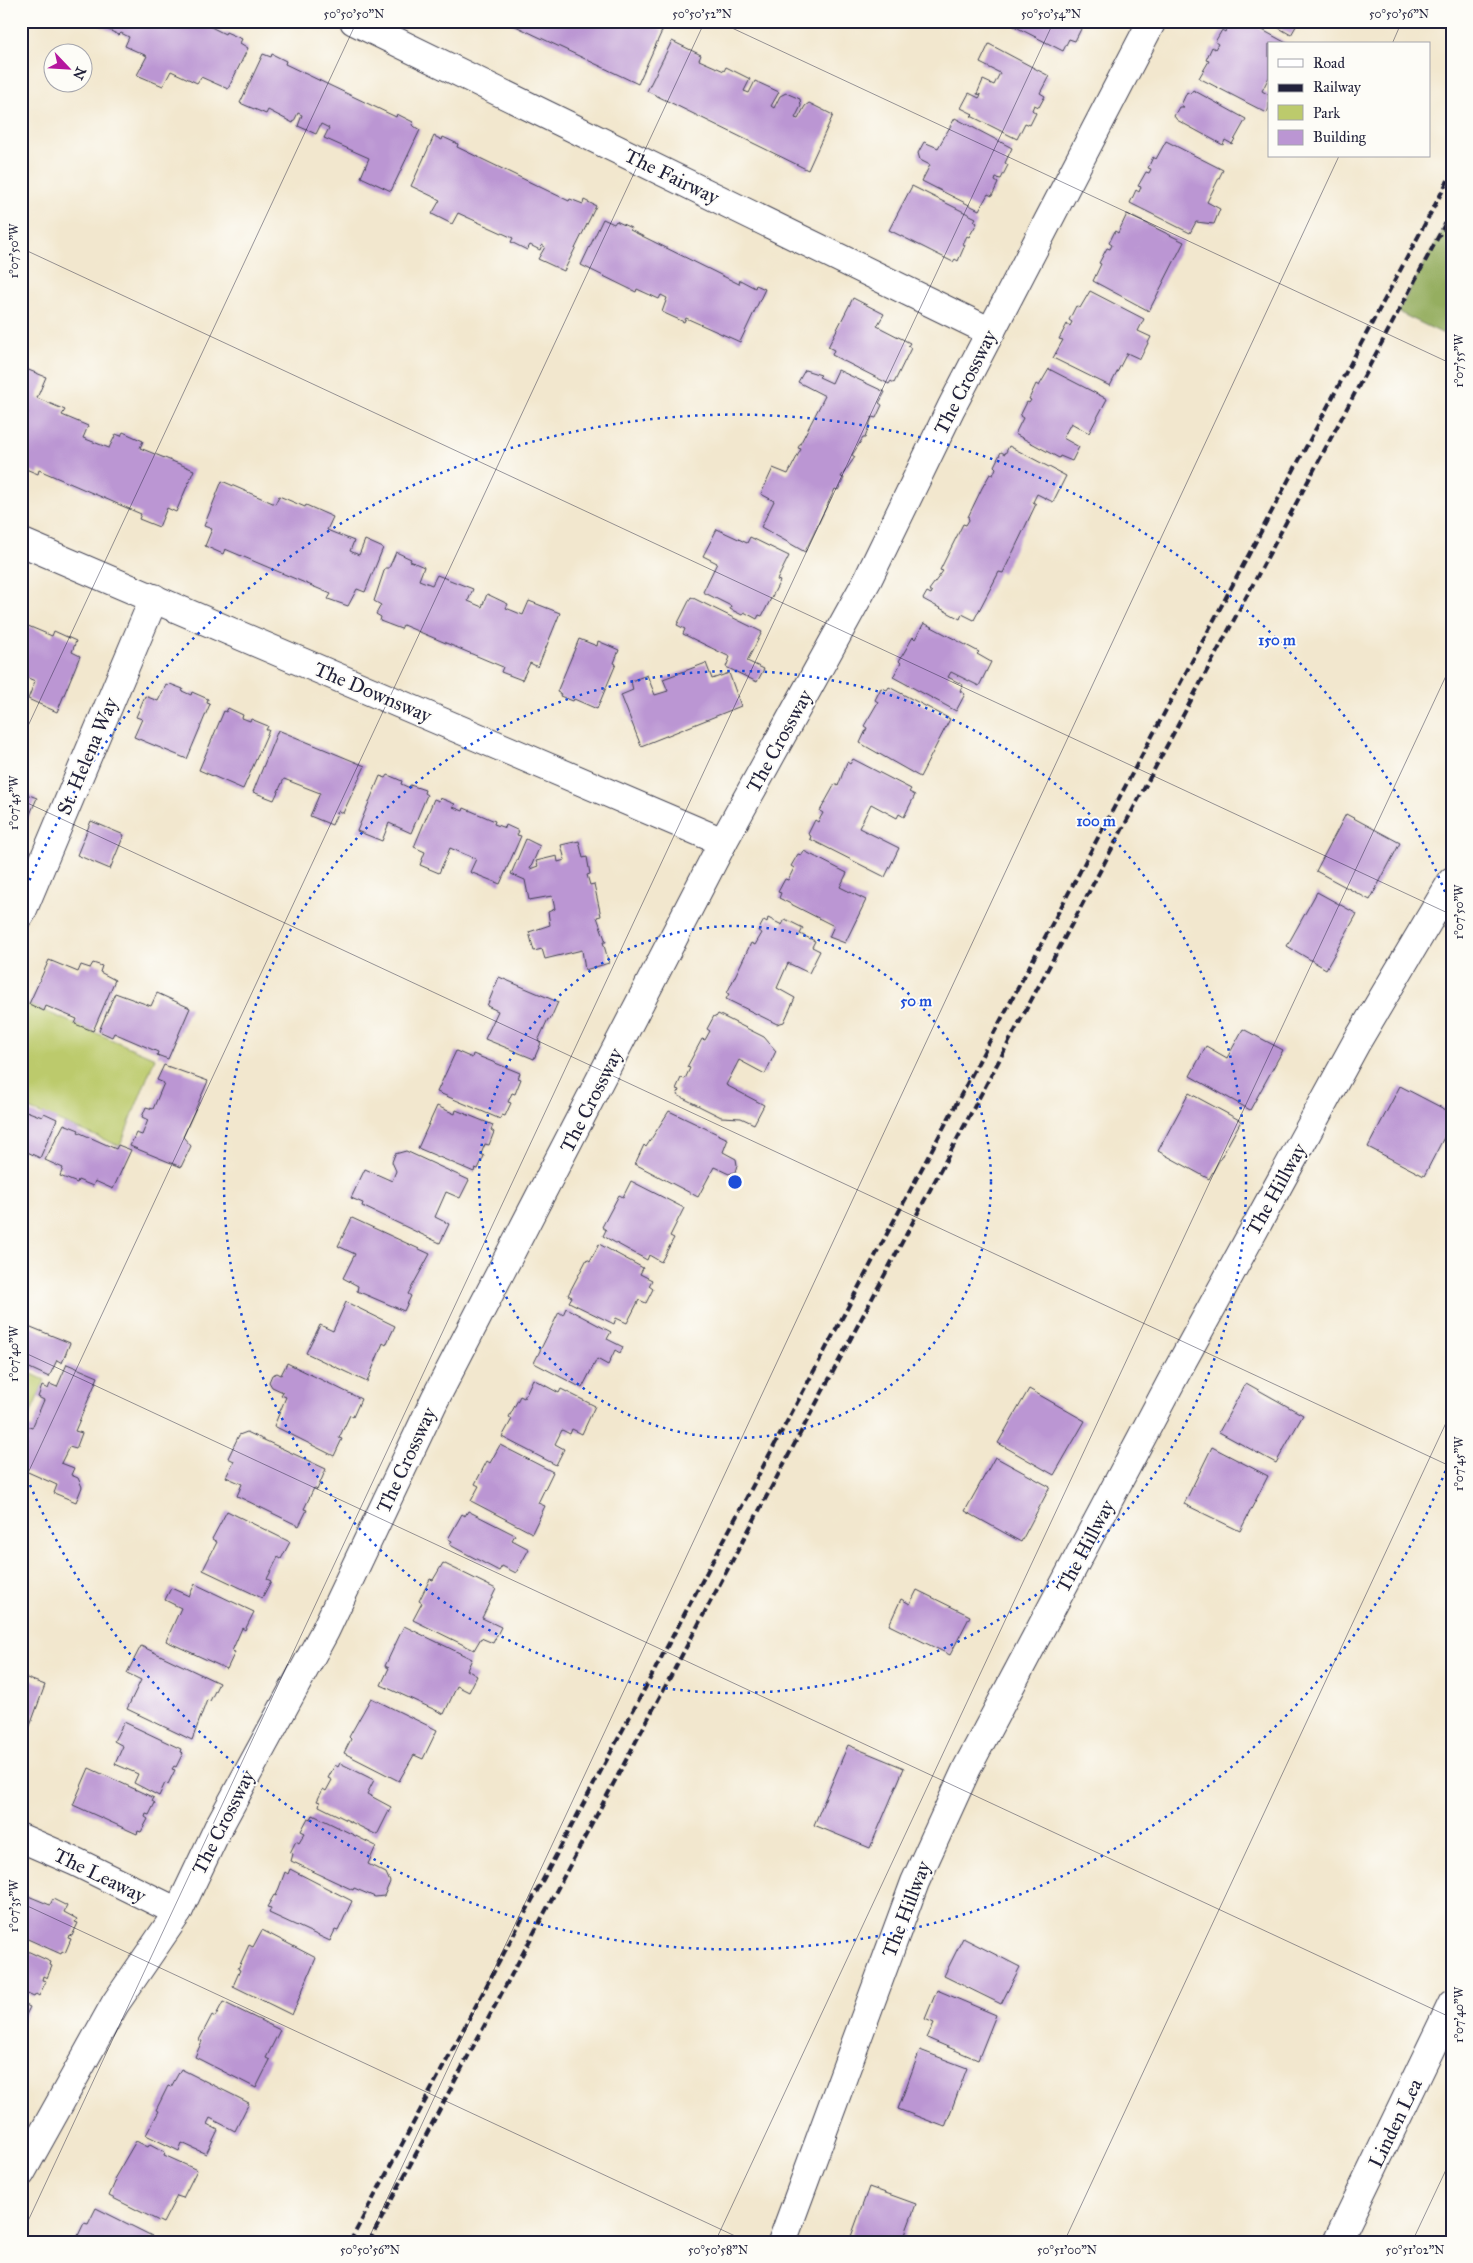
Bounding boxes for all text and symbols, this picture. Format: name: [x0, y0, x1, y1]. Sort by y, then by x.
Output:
text: 50°50'50"N: [324, 7, 384, 21]
text: 50°50'52"N: [672, 7, 732, 21]
text: 50°50'54"N: [1021, 7, 1081, 21]
text: 50°50'56"N: [1369, 7, 1429, 21]
north arrow: [42, 42, 92, 92]
legend: [1268, 42, 1430, 158]
text: Road: [1313, 54, 1345, 72]
text: N: [69, 64, 90, 82]
text: Railway: [1313, 78, 1362, 96]
text: Park: [1313, 104, 1340, 122]
text: Building: [1313, 128, 1367, 146]
street label: The Fairway: [621, 143, 724, 209]
text: 1°07'50"W: [7, 223, 21, 279]
street label: The Crossway: [928, 325, 1002, 438]
text: 1°07'55"W: [1452, 334, 1466, 388]
text: 150 m: [1258, 631, 1296, 649]
street label: The Downsway: [311, 657, 436, 728]
street label: The Crossway: [741, 685, 817, 797]
street label: St. Helena Way: [51, 693, 123, 818]
text: 1°07'45"W: [7, 775, 21, 830]
text: 100 m: [1076, 812, 1116, 830]
text: 1°07'50"W: [1452, 884, 1466, 940]
text: 50 m: [900, 992, 932, 1010]
street label: The Crossway: [554, 1043, 628, 1156]
street label: The Hillway: [1241, 1138, 1311, 1239]
centre of rings: [726, 1173, 744, 1191]
text: 1°07'40"W: [7, 1325, 21, 1382]
street label: The Crossway: [371, 1403, 441, 1517]
text: 1°07'45"W: [1452, 1436, 1466, 1491]
street label: The Hillway: [1051, 1495, 1120, 1596]
street label: The Crossway: [186, 1765, 260, 1878]
street label: The Leaway: [50, 1842, 151, 1908]
street label: The Hillway: [877, 1857, 936, 1961]
text: 1°07'35"W: [7, 1879, 21, 1932]
text: 1°07'40"W: [1452, 1986, 1466, 2043]
street label: Linden Lea: [1363, 2074, 1427, 2171]
text: 50°50'56"N: [340, 2243, 400, 2257]
text: 50°50'58"N: [688, 2243, 748, 2257]
text: 50°51'00"N: [1037, 2243, 1097, 2257]
text: 50°51'02"N: [1386, 2243, 1444, 2257]

